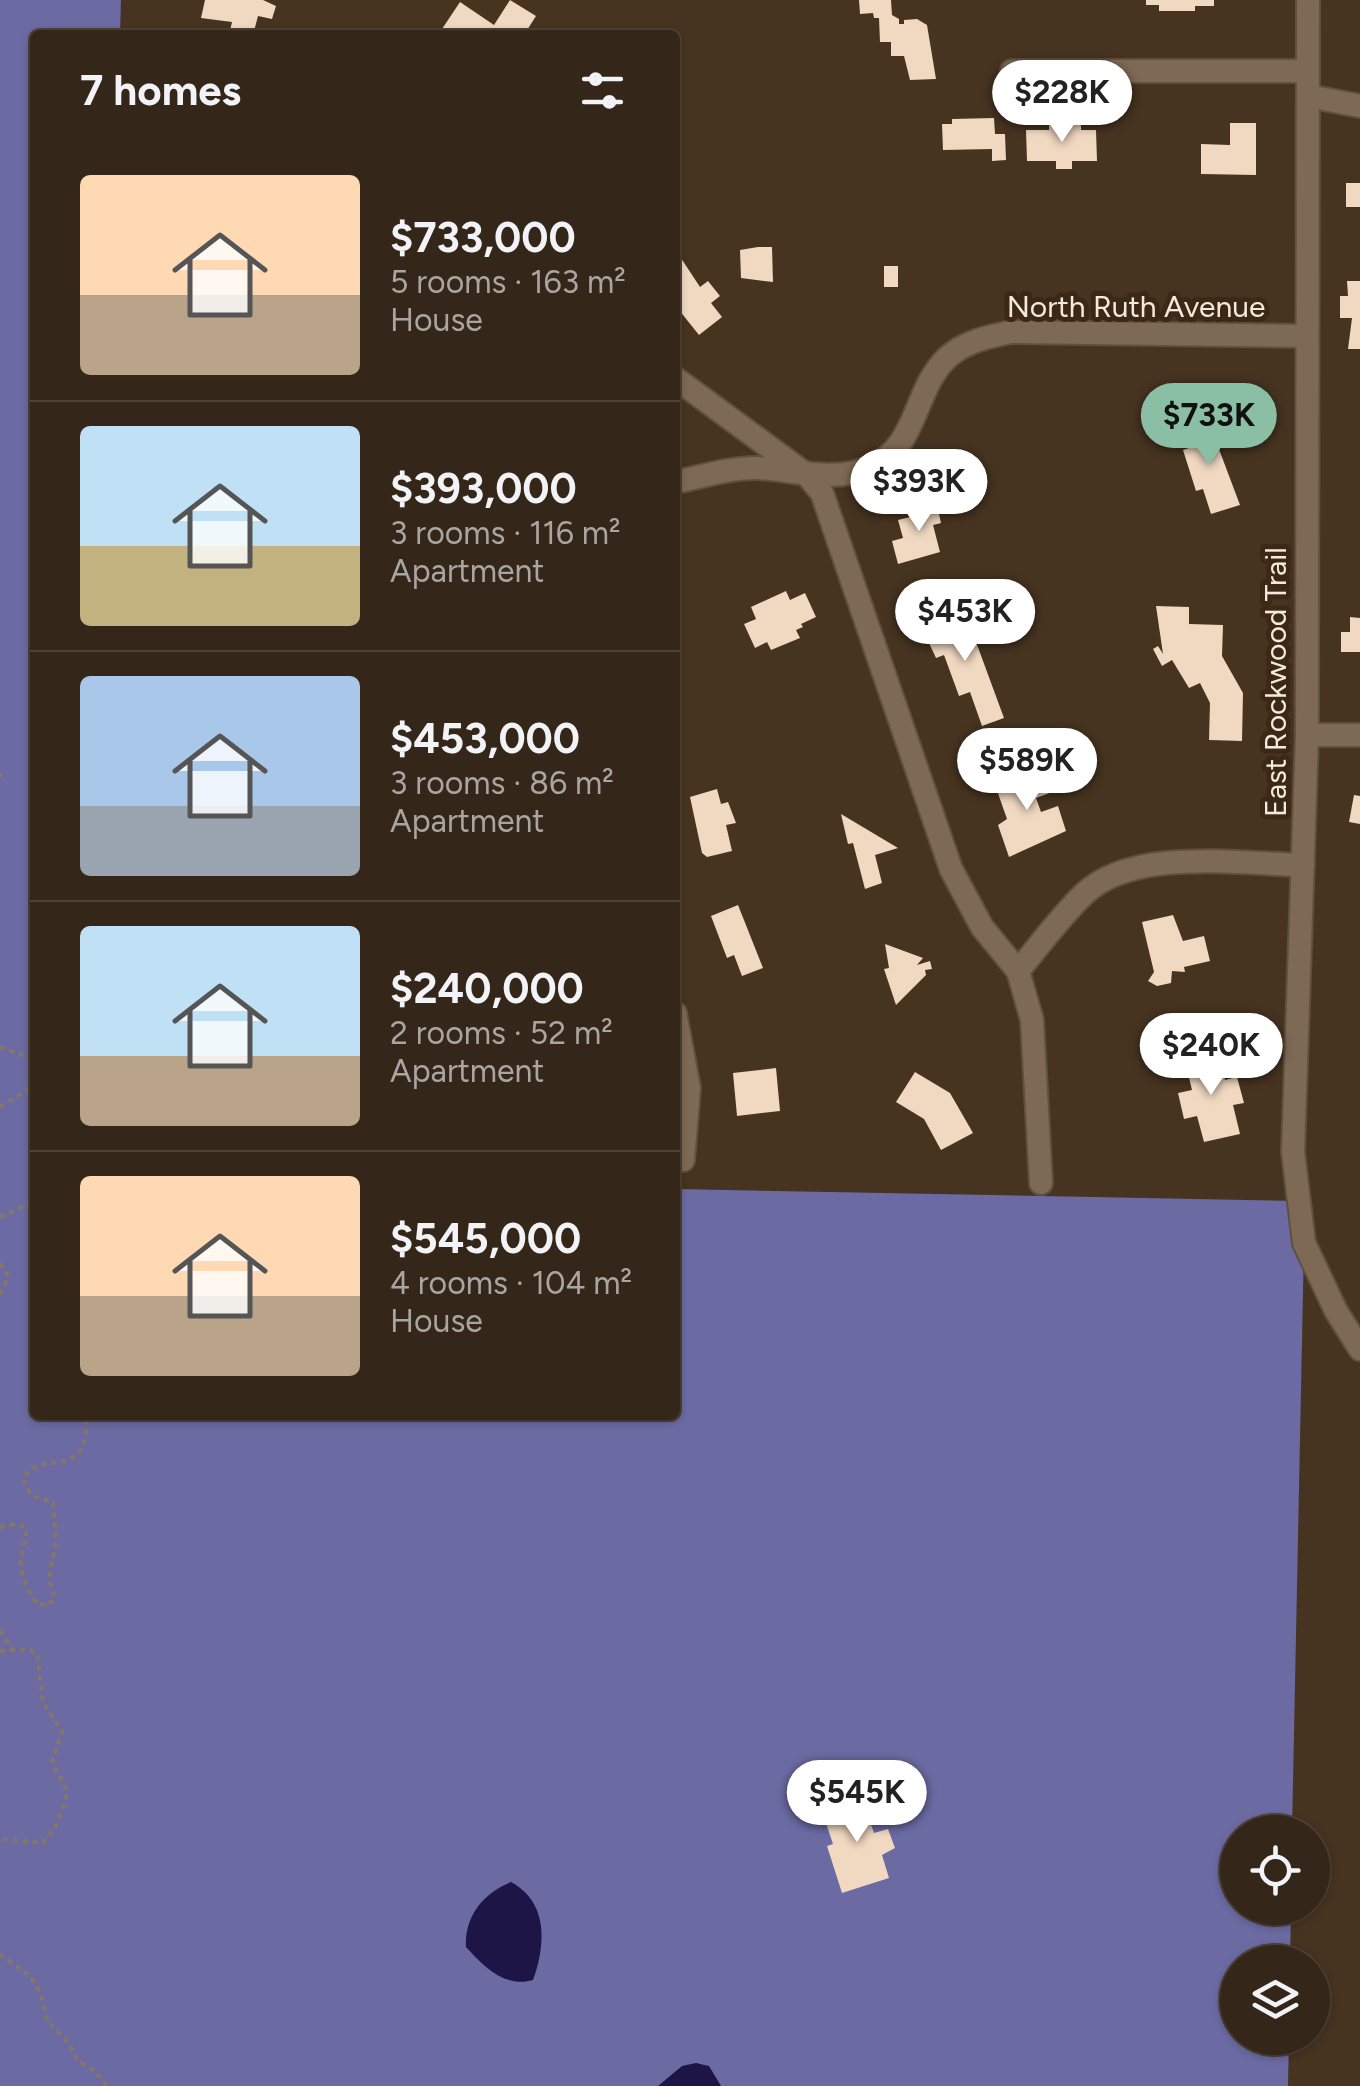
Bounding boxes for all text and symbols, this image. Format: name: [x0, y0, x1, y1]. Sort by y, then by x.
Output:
pin: $228K: [992, 60, 1132, 145]
icon: filters: [575, 63, 630, 118]
text: 7 homes: [80, 65, 241, 116]
text: $228K: [1014, 73, 1110, 111]
text: $733,000: [390, 212, 576, 263]
icon: home: [160, 215, 280, 335]
text: 5 rooms · 163 m²: [390, 263, 626, 301]
street label: North Ruth Avenue: [1007, 288, 1265, 325]
text: House: [390, 301, 483, 339]
pin: $733K: [1139, 383, 1279, 468]
text: $733K: [1163, 396, 1255, 434]
pin: $393K: [849, 449, 989, 534]
text: $393K: [872, 462, 966, 500]
text: $393,000: [390, 463, 577, 514]
icon: home: [160, 466, 280, 586]
text: 3 rooms · 116 m²: [390, 514, 621, 552]
street label: East Rockwood Trail: [1257, 547, 1294, 817]
text: Apartment: [390, 552, 544, 590]
pin: $453K: [895, 579, 1035, 664]
text: $453K: [917, 592, 1013, 630]
text: $453,000: [390, 713, 580, 764]
icon: home: [160, 716, 280, 836]
pin: $589K: [957, 728, 1097, 813]
text: $589K: [979, 741, 1075, 779]
text: 3 rooms · 86 m²: [390, 764, 614, 802]
text: Apartment: [390, 802, 544, 840]
text: $240,000: [390, 963, 584, 1014]
icon: home: [160, 966, 280, 1086]
pin: $240K: [1141, 1013, 1281, 1098]
text: 2 rooms · 52 m²: [390, 1014, 613, 1052]
text: $240K: [1162, 1026, 1260, 1064]
text: Apartment: [390, 1052, 544, 1090]
text: $545,000: [390, 1213, 581, 1264]
icon: home: [160, 1216, 280, 1336]
text: 4 rooms · 104 m²: [390, 1264, 632, 1302]
text: House: [390, 1302, 483, 1340]
pin: $545K: [787, 1760, 927, 1845]
text: $545K: [809, 1773, 905, 1811]
map controls: [1220, 1815, 1330, 2055]
button: locate: [1220, 1815, 1330, 1925]
button: layers: [1220, 1945, 1330, 2055]

